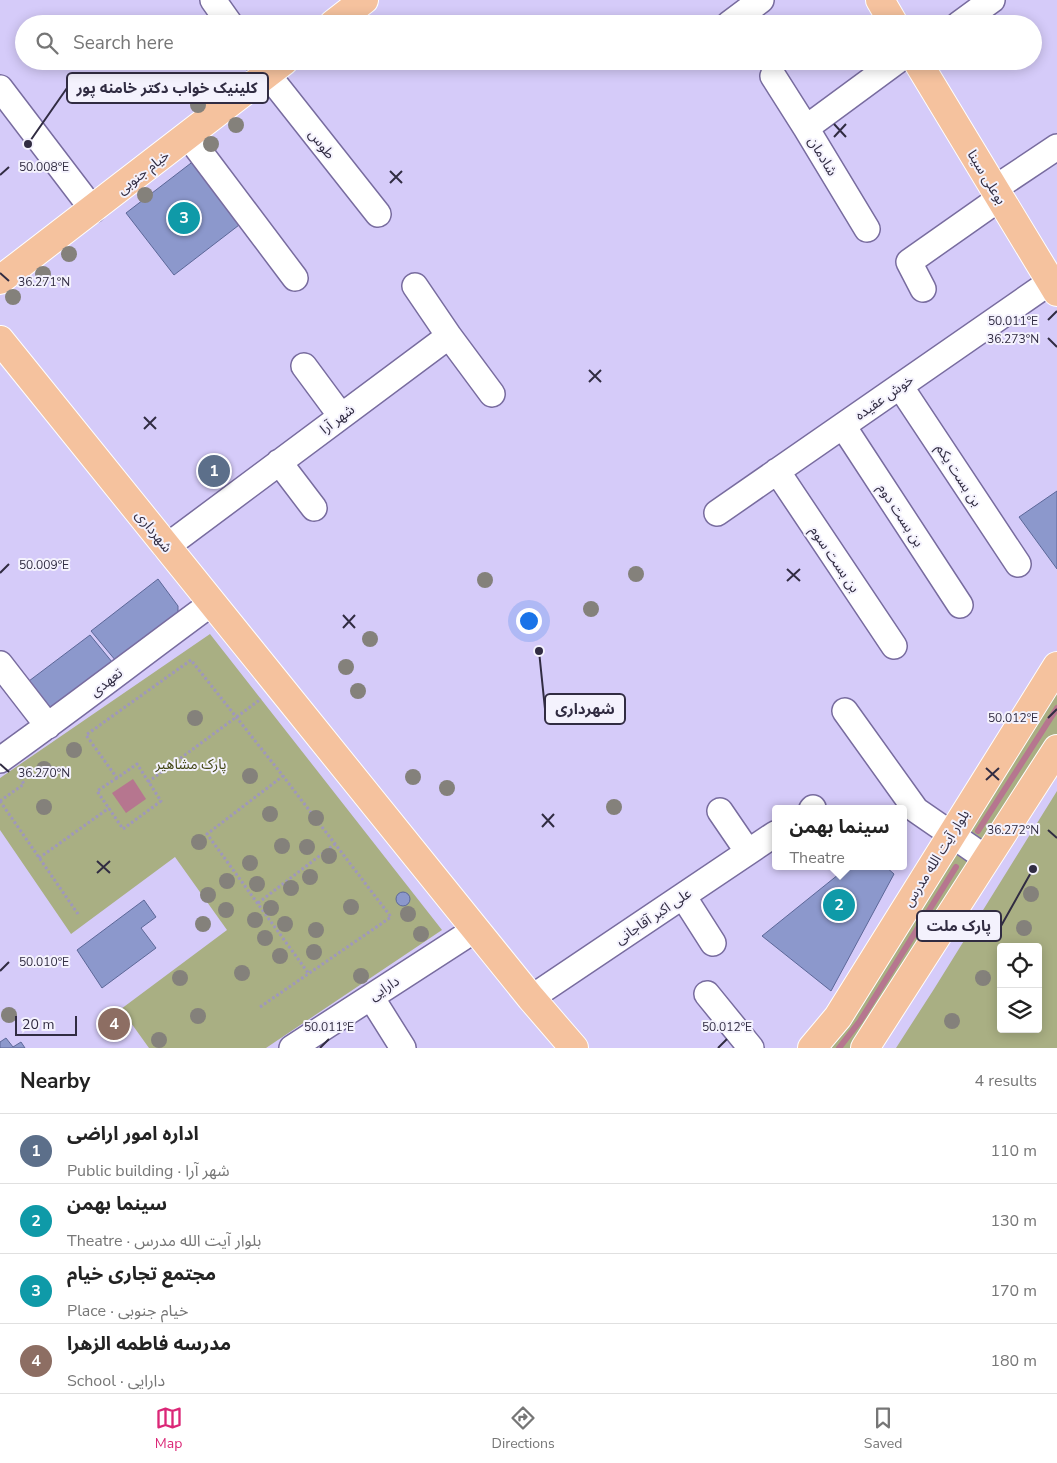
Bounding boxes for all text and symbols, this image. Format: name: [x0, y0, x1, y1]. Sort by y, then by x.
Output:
search box: [15, 15, 1042, 70]
icon: search: [33, 29, 61, 57]
text: Search here: [73, 30, 174, 56]
callout: کلینیک خواب دکتر خامنه پور: [67, 73, 268, 103]
text: کلینیک خواب دکتر خامنه پور: [75, 78, 258, 98]
street label: طوس: [304, 125, 339, 163]
street label: شادمان: [803, 133, 842, 179]
street label: خیام جنوبی: [113, 146, 174, 200]
street label: بوعلی سینا: [963, 146, 1010, 208]
text: 50.008°E: [19, 159, 69, 175]
pin: 3: [168, 199, 200, 237]
text: 36.271°N: [18, 274, 70, 290]
text: 50.011°E: [988, 313, 1038, 329]
text: 36.273°N: [987, 331, 1039, 347]
street label: خوش عقیده: [851, 370, 917, 425]
street label: شهر آرا: [316, 400, 358, 439]
street label: بن بست یکم: [930, 440, 986, 511]
pin: 1: [198, 452, 230, 490]
street label: بن بست دوم: [872, 480, 928, 551]
street label: شهرداری: [131, 506, 176, 556]
street label: بن بست سوم: [804, 522, 864, 597]
text: 50.009°E: [19, 557, 69, 573]
your location: [516, 608, 542, 634]
street label: تعهدی: [86, 664, 127, 701]
callout: شهرداری: [545, 694, 625, 724]
text: شهرداری: [555, 699, 615, 719]
text: 50.012°E: [988, 710, 1038, 726]
park label: پارک مشاهیر: [155, 755, 226, 774]
text: 36.270°N: [18, 765, 70, 781]
popup: [772, 805, 907, 870]
street label: بلوار آیت الله مدرس: [899, 806, 974, 910]
text: سینما بهمن: [789, 814, 890, 840]
text: 36.272°N: [987, 822, 1039, 838]
text: Theatre: [789, 847, 845, 869]
street label: علی اکبر آقاجانی: [611, 884, 695, 949]
pin: 2: [823, 886, 855, 924]
callout: پارک ملت: [917, 911, 1001, 941]
text: پارک ملت: [927, 916, 991, 936]
map controls: [997, 943, 1042, 1033]
button: locate: [997, 943, 1042, 988]
text: 50.010°E: [19, 954, 69, 970]
street label: دارایی: [365, 971, 403, 1005]
button: layers: [997, 988, 1042, 1033]
pin: 4: [98, 1005, 130, 1043]
scale bar: [15, 1013, 78, 1036]
text: 20 m: [22, 1015, 54, 1034]
text: 50.011°E: [304, 1019, 354, 1035]
text: 50.012°E: [702, 1019, 752, 1035]
text: Nearby: [20, 1067, 90, 1095]
text: 4 results: [975, 1070, 1037, 1092]
text: اداره امور اراضی: [67, 1121, 199, 1147]
text: 1: [31, 1140, 41, 1162]
text: 110 m: [990, 1140, 1037, 1162]
text: Public building · شهر آرا: [67, 1160, 230, 1182]
text: سینما بهمن: [67, 1191, 167, 1217]
text: 2: [31, 1210, 41, 1232]
text: 130 m: [990, 1210, 1037, 1232]
text: Theatre · بلوار آیت الله مدرس: [67, 1230, 261, 1252]
text: مجتمع تجاری خیام: [67, 1261, 216, 1287]
text: 3: [31, 1280, 41, 1302]
text: 170 m: [990, 1280, 1037, 1302]
text: Place · خیام جنوبی: [67, 1300, 188, 1322]
text: مدرسه فاطمه الزهرا: [67, 1331, 231, 1357]
text: 4: [31, 1350, 41, 1372]
text: 180 m: [990, 1350, 1037, 1372]
text: School · دارایی: [67, 1370, 165, 1392]
tab: Map: [155, 1404, 183, 1453]
tab: Directions: [492, 1404, 555, 1453]
tab: Saved: [864, 1404, 902, 1453]

